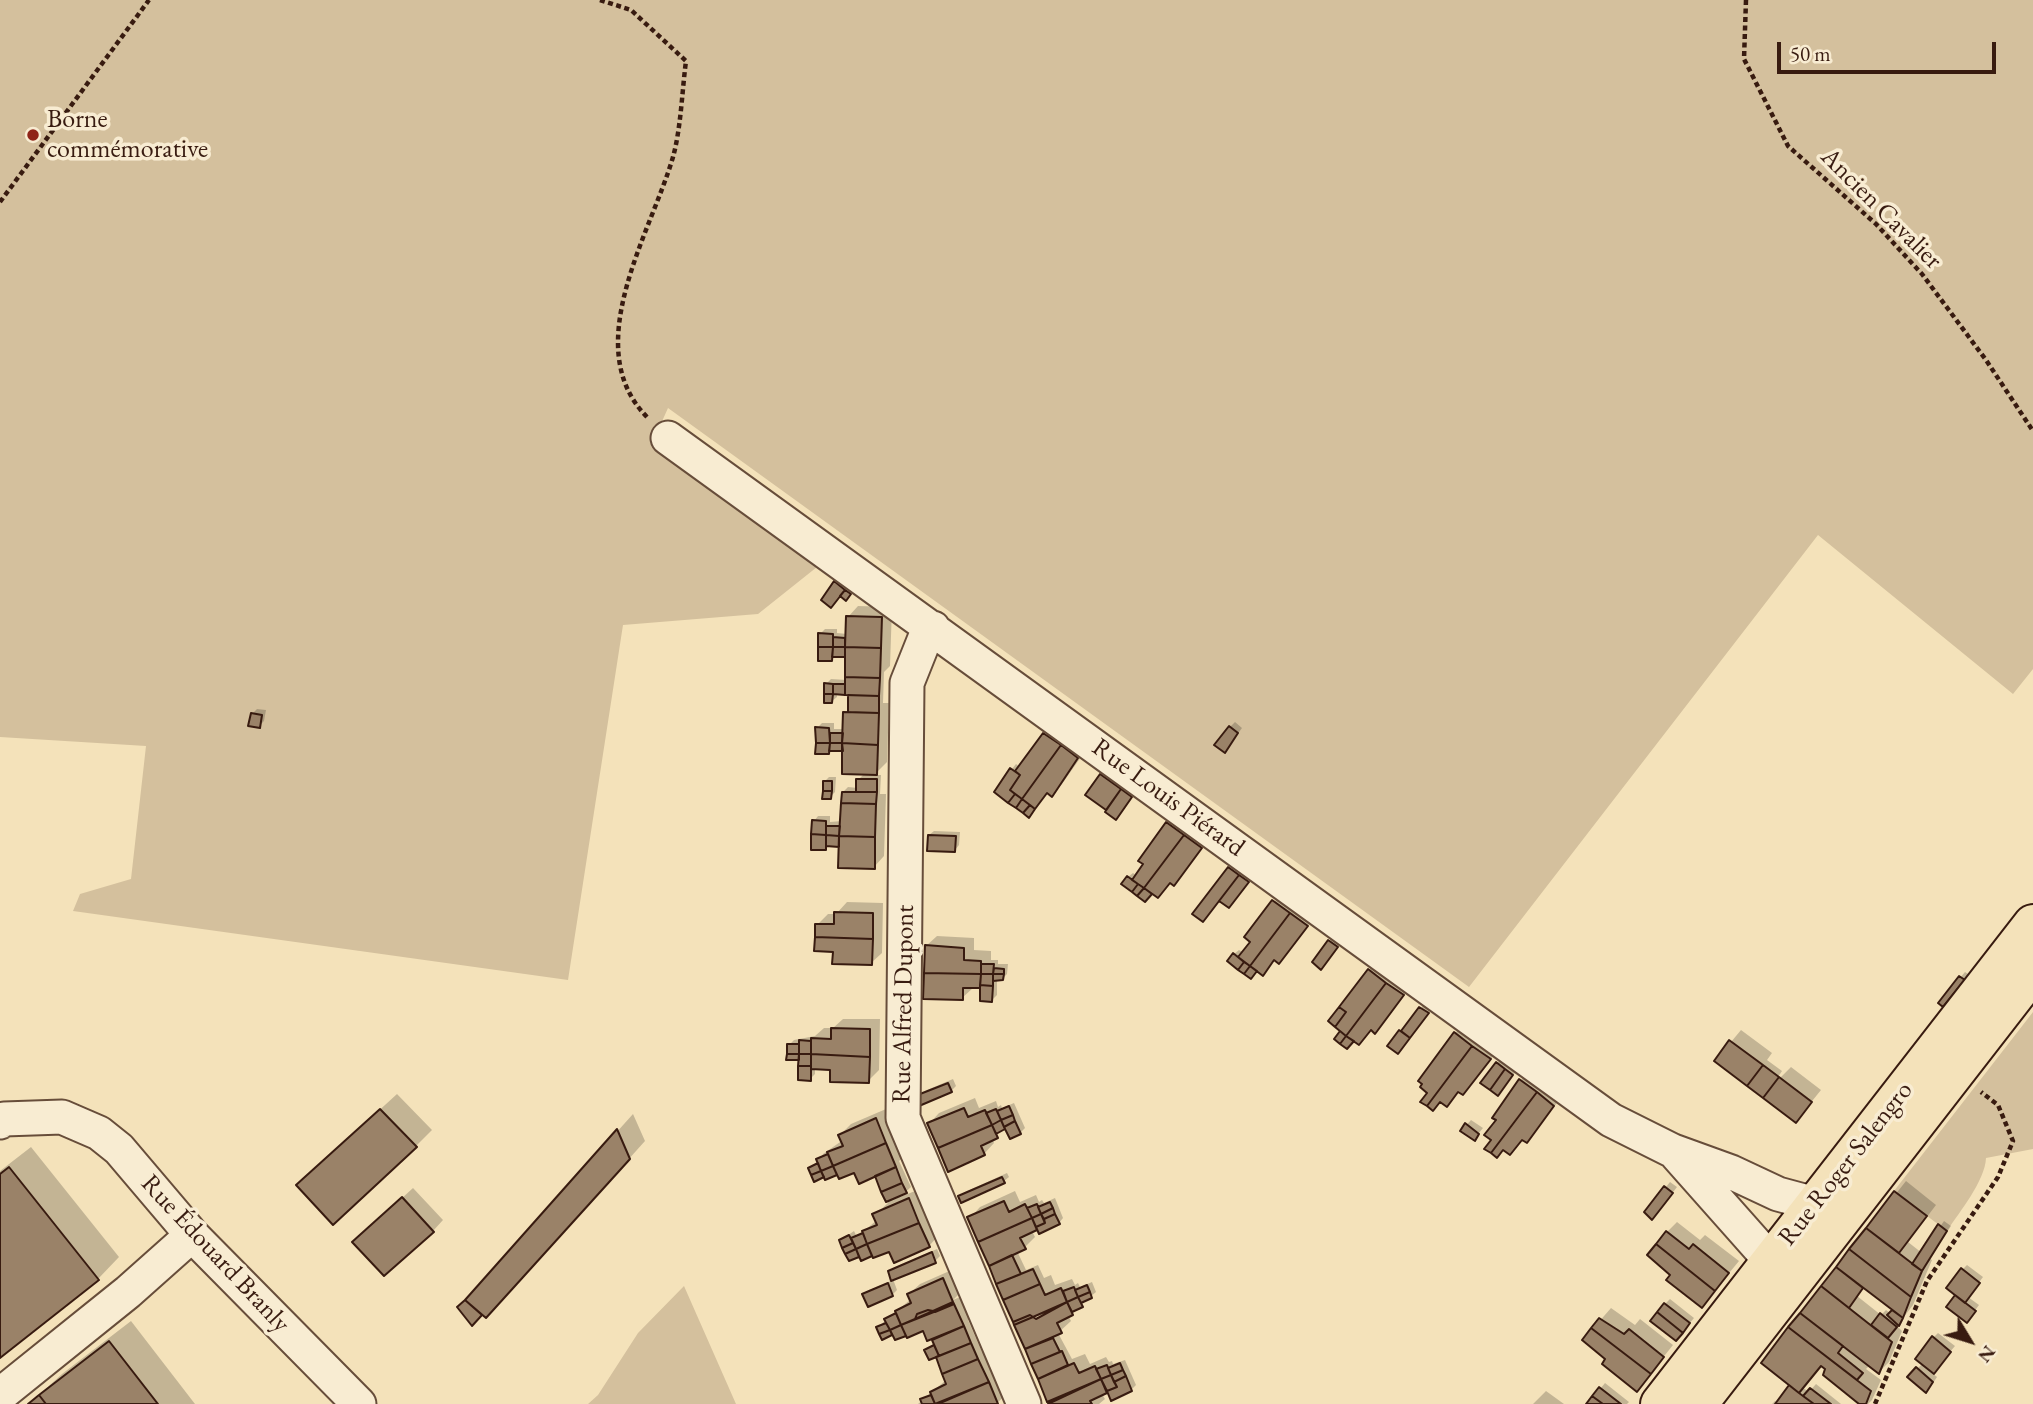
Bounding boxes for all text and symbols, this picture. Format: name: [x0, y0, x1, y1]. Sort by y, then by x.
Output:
scale bar: [1781, 28, 2000, 72]
text: 50 m: [1790, 40, 1831, 67]
place label: Borne commémorative: [47, 104, 208, 166]
marker: Borne commémorative: [25, 127, 41, 143]
street label: Ancien Cavalier: [1814, 142, 1948, 276]
street label: Rue Louis Piérard: [1086, 732, 1250, 864]
street label: Rue Alfred Dupont: [887, 904, 921, 1104]
street label: Rue Roger Salengro: [1772, 1076, 1920, 1252]
street label: Rue Édouard Branly: [134, 1169, 296, 1339]
north arrow: [1935, 1306, 2005, 1376]
text: N: [1972, 1340, 2002, 1368]

